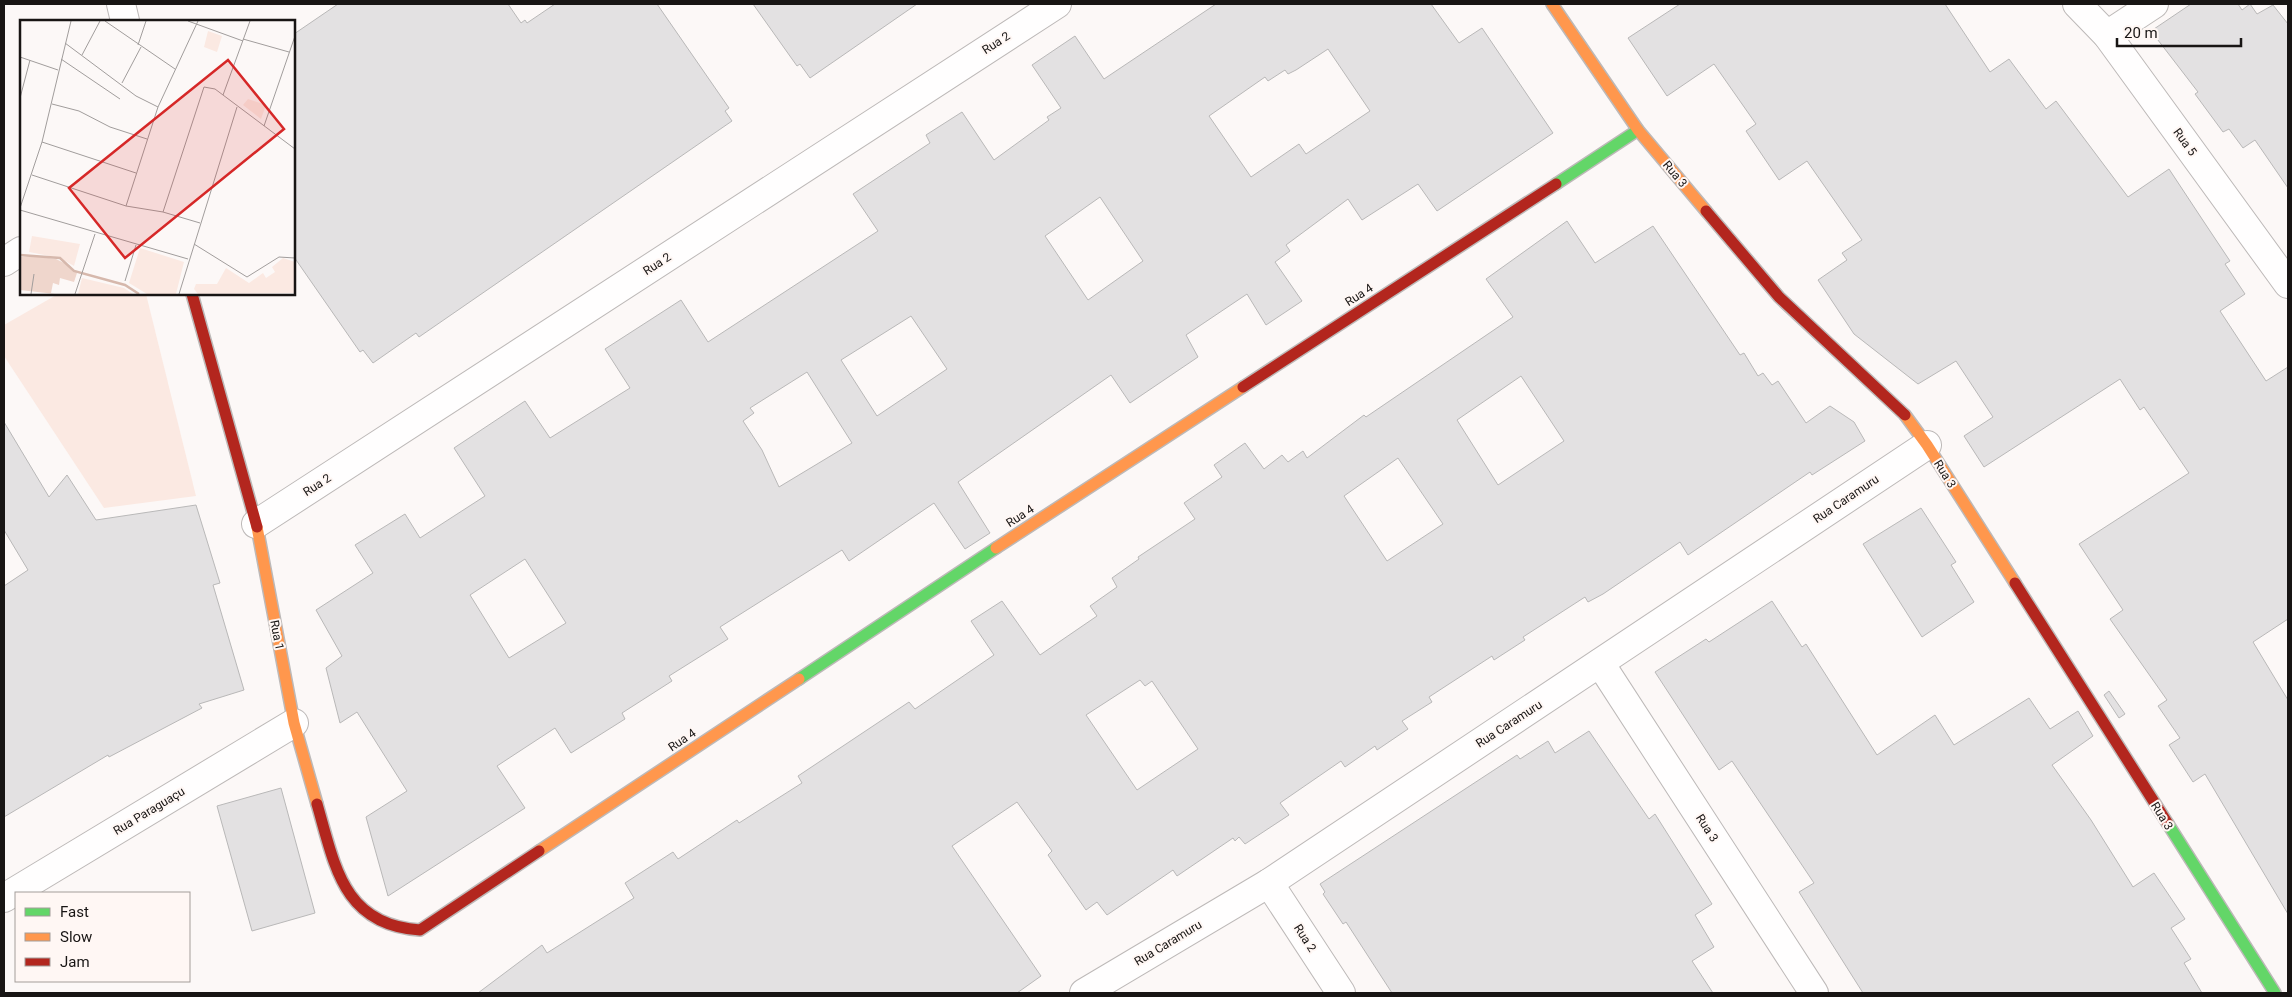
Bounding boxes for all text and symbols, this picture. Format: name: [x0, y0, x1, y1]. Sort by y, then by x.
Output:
scale bar: [2117, 15, 2241, 47]
inset map: [20, 20, 295, 295]
text: 20 m: [2124, 24, 2158, 42]
street label: Rua 2: [979, 29, 1013, 57]
street label: Rua 5: [2170, 126, 2200, 159]
street label: Rua 3: [1660, 158, 1690, 190]
street label: Rua 2: [640, 250, 674, 278]
street label: Rua 4: [1342, 281, 1376, 309]
street label: Rua 3: [1931, 457, 1959, 491]
street label: Rua 2: [300, 471, 334, 499]
street label: Rua Caramuru: [1811, 472, 1881, 526]
street label: Rua 4: [1003, 502, 1037, 530]
street label: Rua 1: [267, 619, 287, 651]
street label: Rua Caramuru: [1473, 697, 1545, 751]
street label: Rua 4: [666, 726, 699, 754]
street label: Rua Paraguaçu: [111, 784, 187, 838]
street label: Rua 3: [2148, 799, 2176, 833]
street label: Rua 3: [1693, 811, 1721, 845]
legend: [15, 892, 190, 982]
text: Fast: [60, 903, 89, 921]
street label: Rua Caramuru: [1132, 917, 1204, 969]
street label: Rua 2: [1291, 921, 1319, 955]
text: Slow: [60, 928, 92, 946]
text: Jam: [60, 953, 90, 971]

